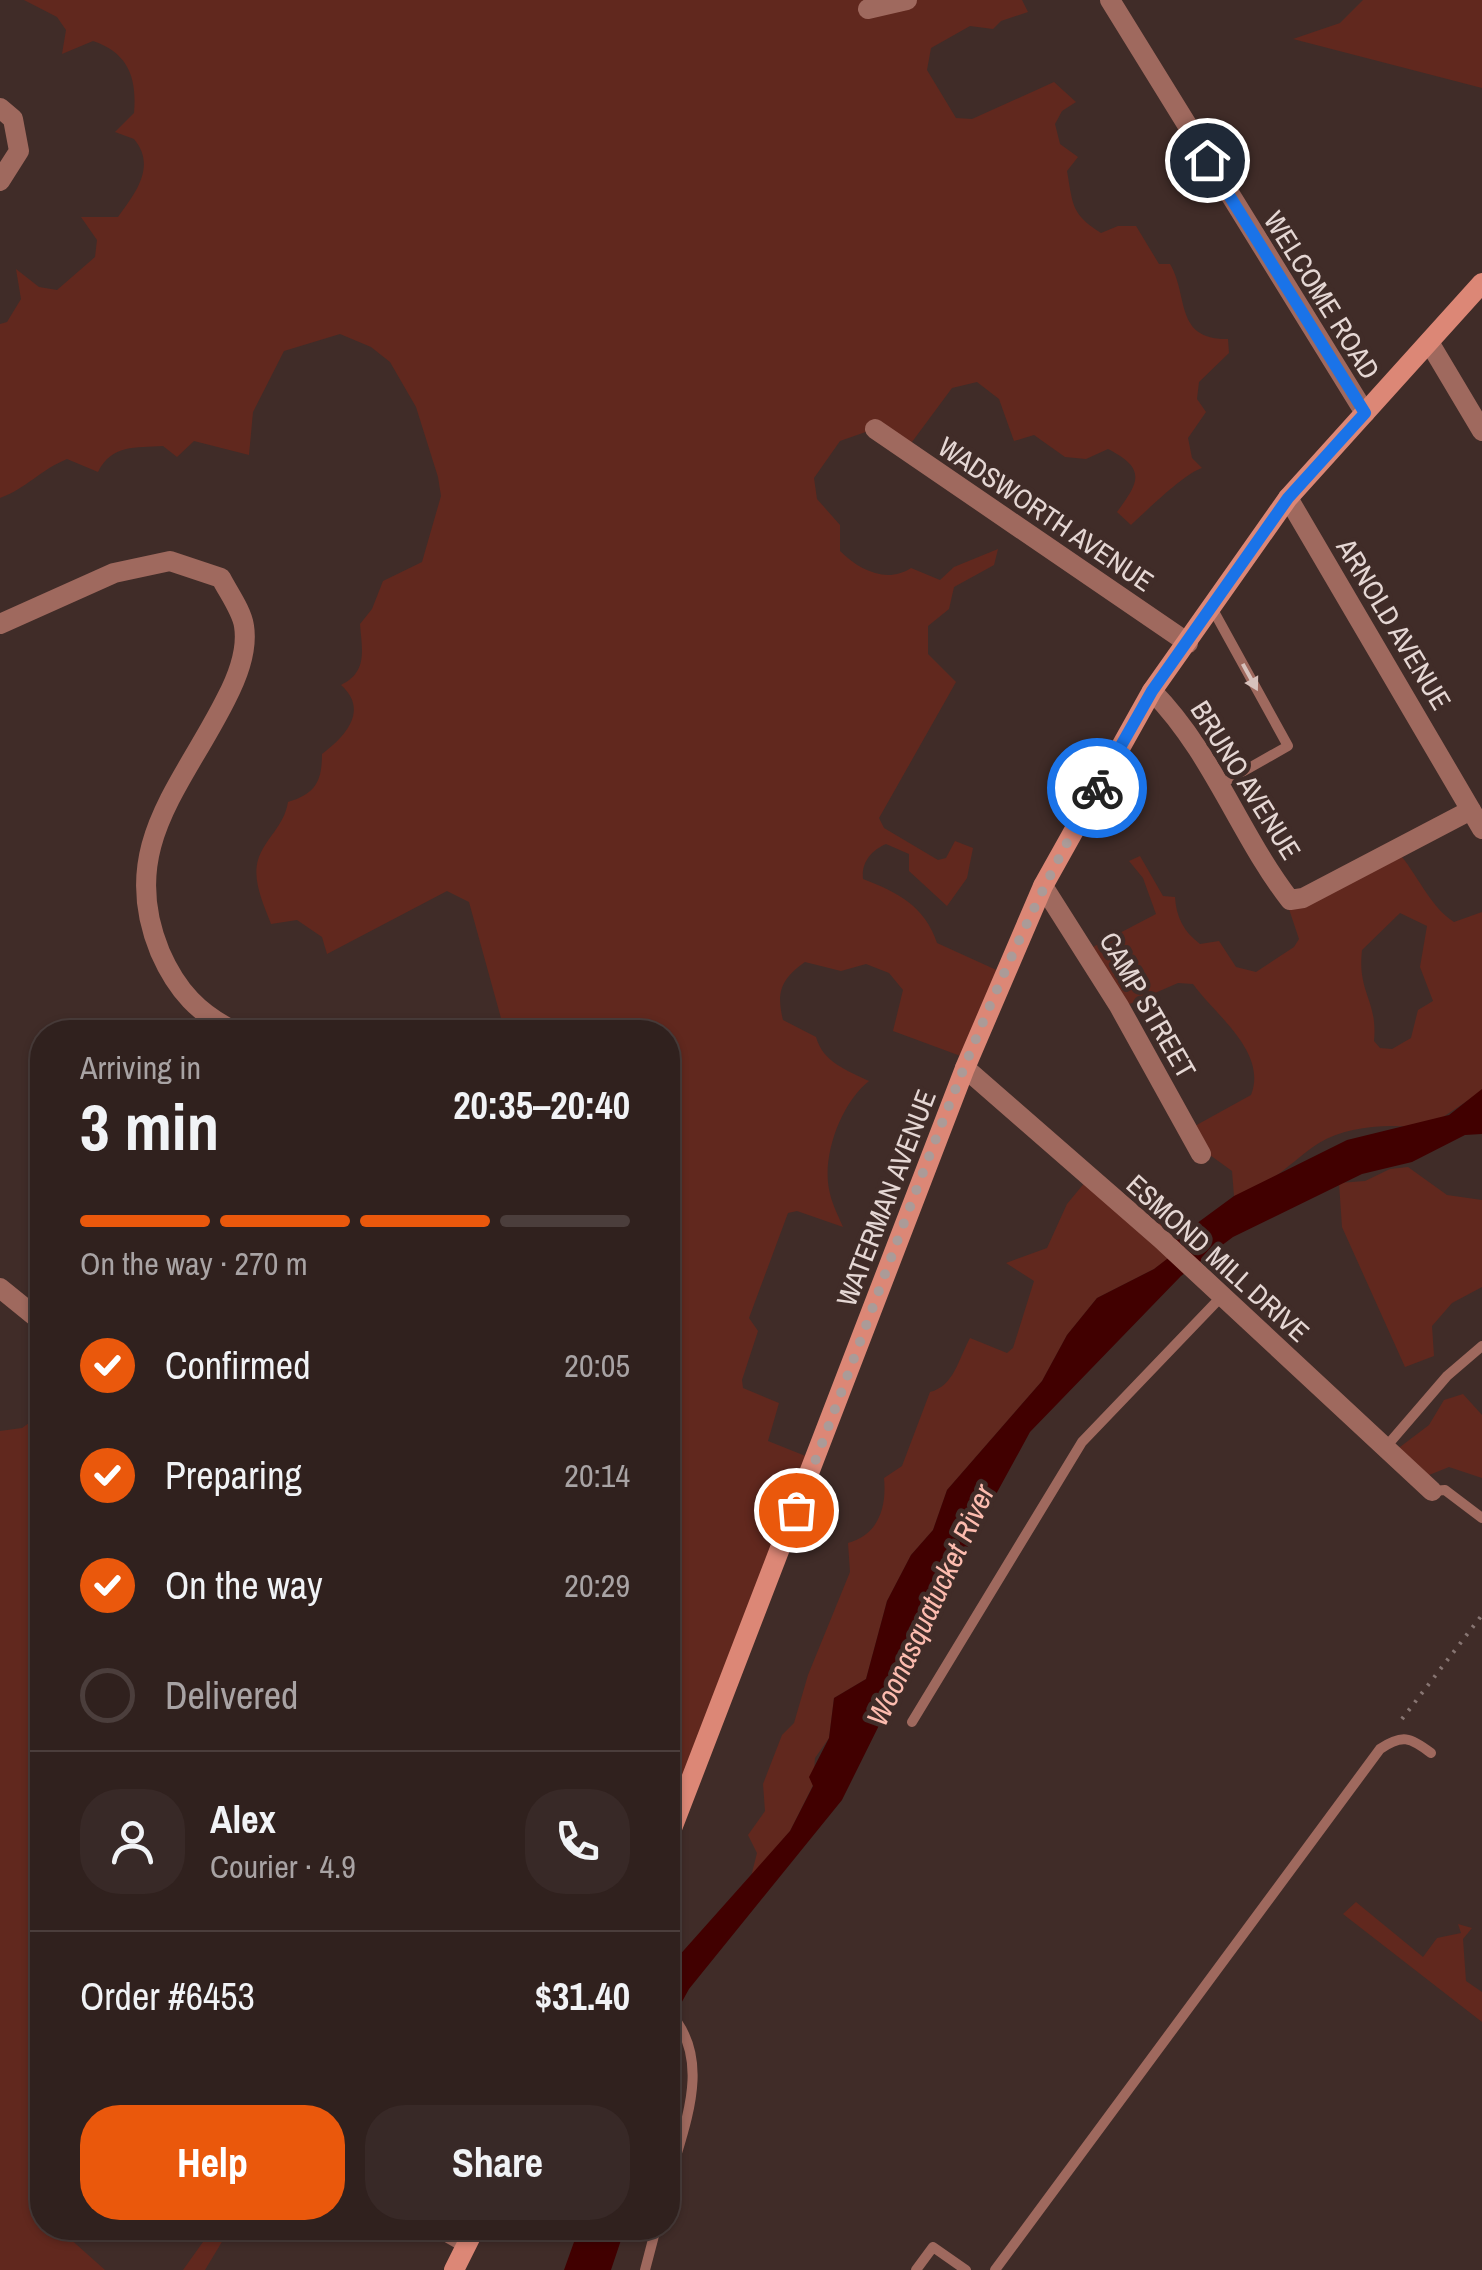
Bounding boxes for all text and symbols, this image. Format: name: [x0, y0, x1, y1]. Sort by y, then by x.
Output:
pin: [1165, 118, 1250, 203]
icon: home: [1180, 133, 1235, 188]
street label: WELCOME ROAD: [1255, 204, 1389, 386]
street label: WADSWORTH AVENUE: [931, 428, 1161, 600]
street label: ARNOLD AVENUE: [1327, 530, 1460, 717]
one-way arrow: [1242, 663, 1259, 692]
street label: BRUNO AVENUE: [1182, 693, 1310, 867]
courier: [1047, 738, 1147, 838]
icon: bike: [1070, 761, 1125, 816]
street label: CAMP STREET: [1091, 925, 1205, 1085]
text: Arriving in: [80, 1046, 201, 1089]
text: 20:35–20:40: [453, 1080, 630, 1131]
text: 3 min: [80, 1083, 219, 1170]
street label: WATERMAN AVENUE: [827, 1084, 945, 1312]
street label: ESMOND MILL DRIVE: [1118, 1166, 1318, 1350]
text: On the way · 270 m: [80, 1242, 308, 1285]
icon: check: [80, 1338, 135, 1393]
text: Confirmed: [165, 1340, 310, 1391]
text: 20:05: [564, 1344, 630, 1387]
icon: check: [80, 1448, 135, 1503]
text: Preparing: [165, 1450, 302, 1501]
text: 20:14: [564, 1454, 630, 1497]
pin: [754, 1468, 839, 1553]
water label: Woonasquatucket River: [857, 1477, 1004, 1732]
icon: bag: [769, 1483, 824, 1538]
icon: check: [80, 1558, 135, 1613]
text: On the way: [165, 1560, 323, 1611]
text: 20:29: [564, 1564, 630, 1607]
text: Delivered: [165, 1670, 298, 1721]
button: person: [80, 1789, 185, 1894]
button: phone: [525, 1789, 630, 1894]
text: Alex: [210, 1794, 276, 1845]
text: Courier · 4.9: [210, 1845, 356, 1888]
text: Order #6453: [80, 1971, 255, 2022]
text: $31.40: [535, 1971, 630, 2022]
button: Help: [80, 2105, 345, 2220]
button: Share: [365, 2105, 630, 2220]

